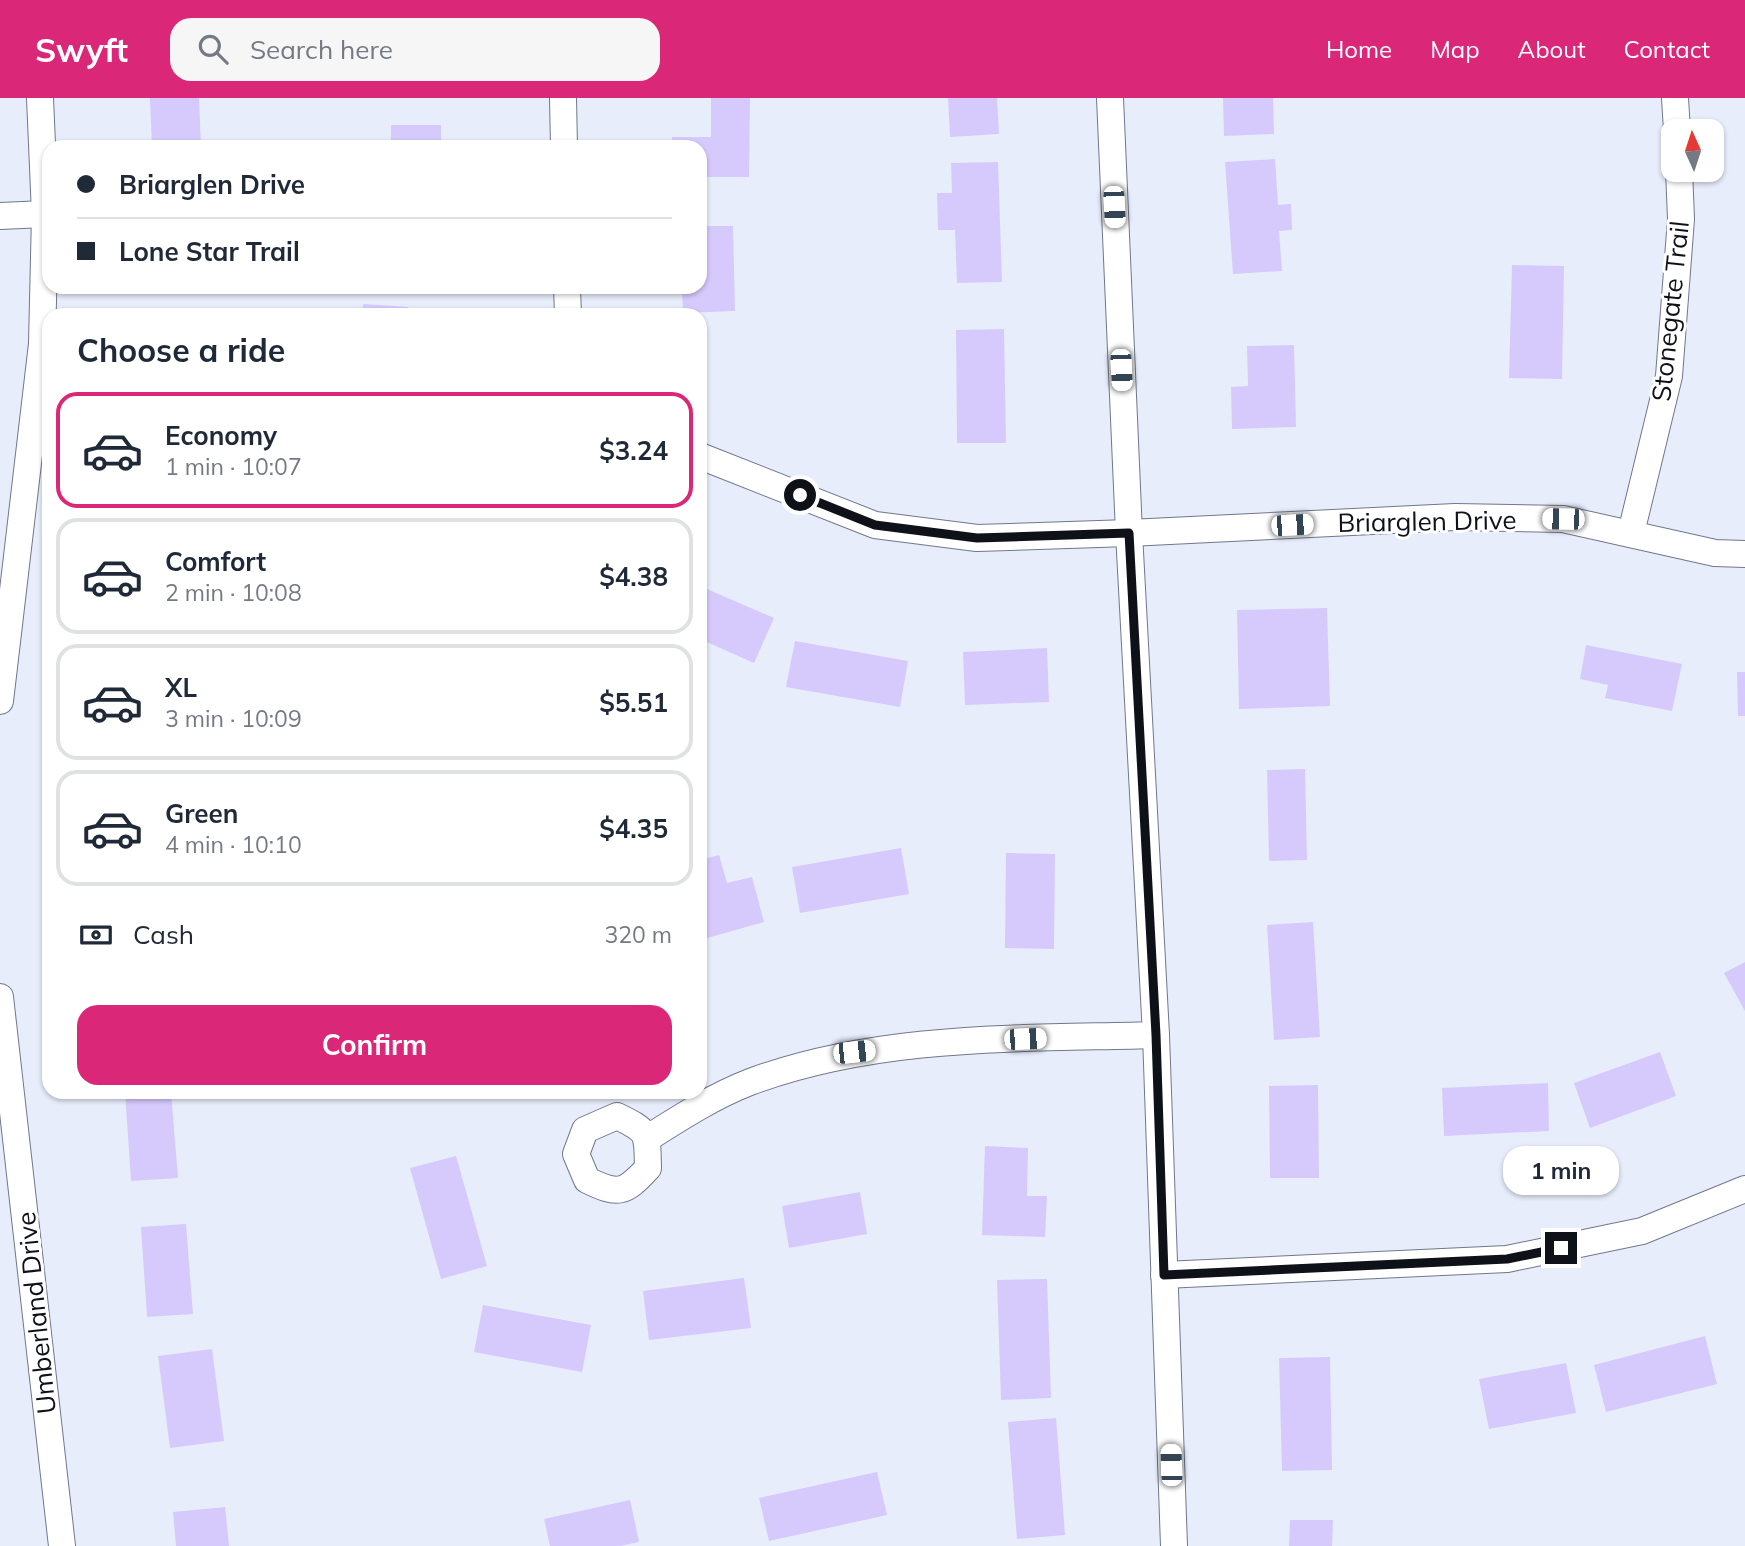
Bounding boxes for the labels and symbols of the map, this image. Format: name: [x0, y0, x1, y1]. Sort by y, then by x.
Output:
north arrow: [1661, 119, 1724, 182]
car: [1103, 185, 1126, 229]
street label: Stonegate Trail: [1644, 219, 1696, 403]
car: [1110, 348, 1133, 392]
route start: [784, 479, 816, 511]
street label: Briarglen Drive: [1337, 503, 1517, 539]
car: [1542, 508, 1585, 530]
car: [1271, 513, 1314, 537]
car: [1004, 1028, 1047, 1050]
car: [833, 1039, 876, 1065]
callout: 1 min: [1503, 1146, 1619, 1196]
street label: Umberland Drive: [9, 1210, 63, 1416]
route end: [1545, 1232, 1577, 1264]
car: [1160, 1444, 1183, 1486]

